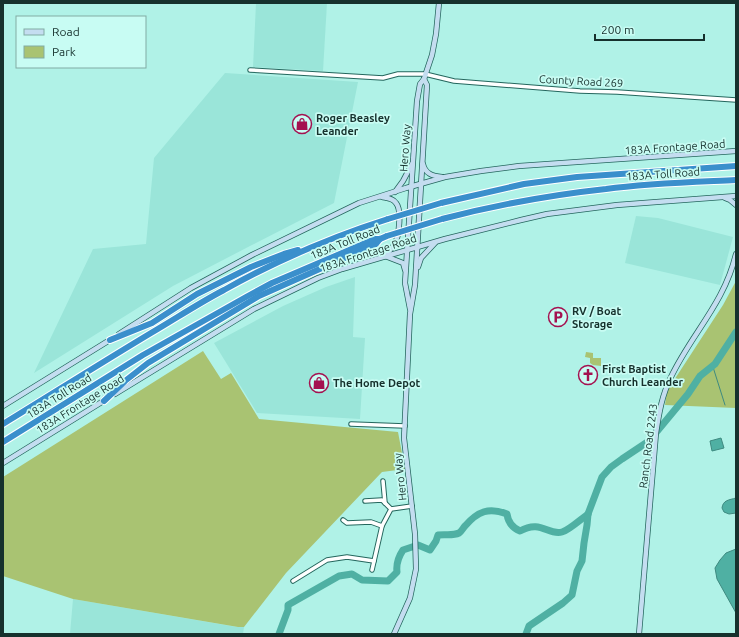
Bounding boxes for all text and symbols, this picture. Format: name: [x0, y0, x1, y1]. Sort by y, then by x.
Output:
legend: [16, 16, 146, 68]
scale bar: [595, 16, 704, 42]
text: 200 m: [601, 23, 634, 36]
text: Road: [52, 25, 80, 38]
text: Park: [52, 45, 76, 58]
street label: County Road 269: [539, 73, 623, 89]
place label: Roger Beasley Leander: [316, 112, 390, 137]
shop icon: Roger Beasley Leander: [291, 113, 313, 135]
street label: Hero Way: [397, 123, 413, 172]
street label: 183A Frontage Road: [624, 137, 726, 157]
street label: 183A Toll Road: [626, 165, 700, 183]
street label: 183A Toll Road: [308, 223, 382, 261]
street label: 183A Frontage Road: [318, 232, 418, 274]
place label: RV / Boat Storage: [572, 305, 622, 330]
parking icon: RV / Boat Storage: [547, 306, 569, 328]
place label: First Baptist Church Leander: [602, 363, 683, 388]
church icon: First Baptist Church Leander: [577, 364, 599, 386]
street label: 183A Toll Road: [24, 371, 94, 421]
street label: 183A Frontage Road: [34, 372, 126, 436]
shop icon: The Home Depot: [308, 372, 330, 394]
place label: The Home Depot: [333, 377, 421, 389]
street label: Ranch Road 2243: [637, 403, 659, 489]
street label: Hero Way: [391, 452, 408, 501]

